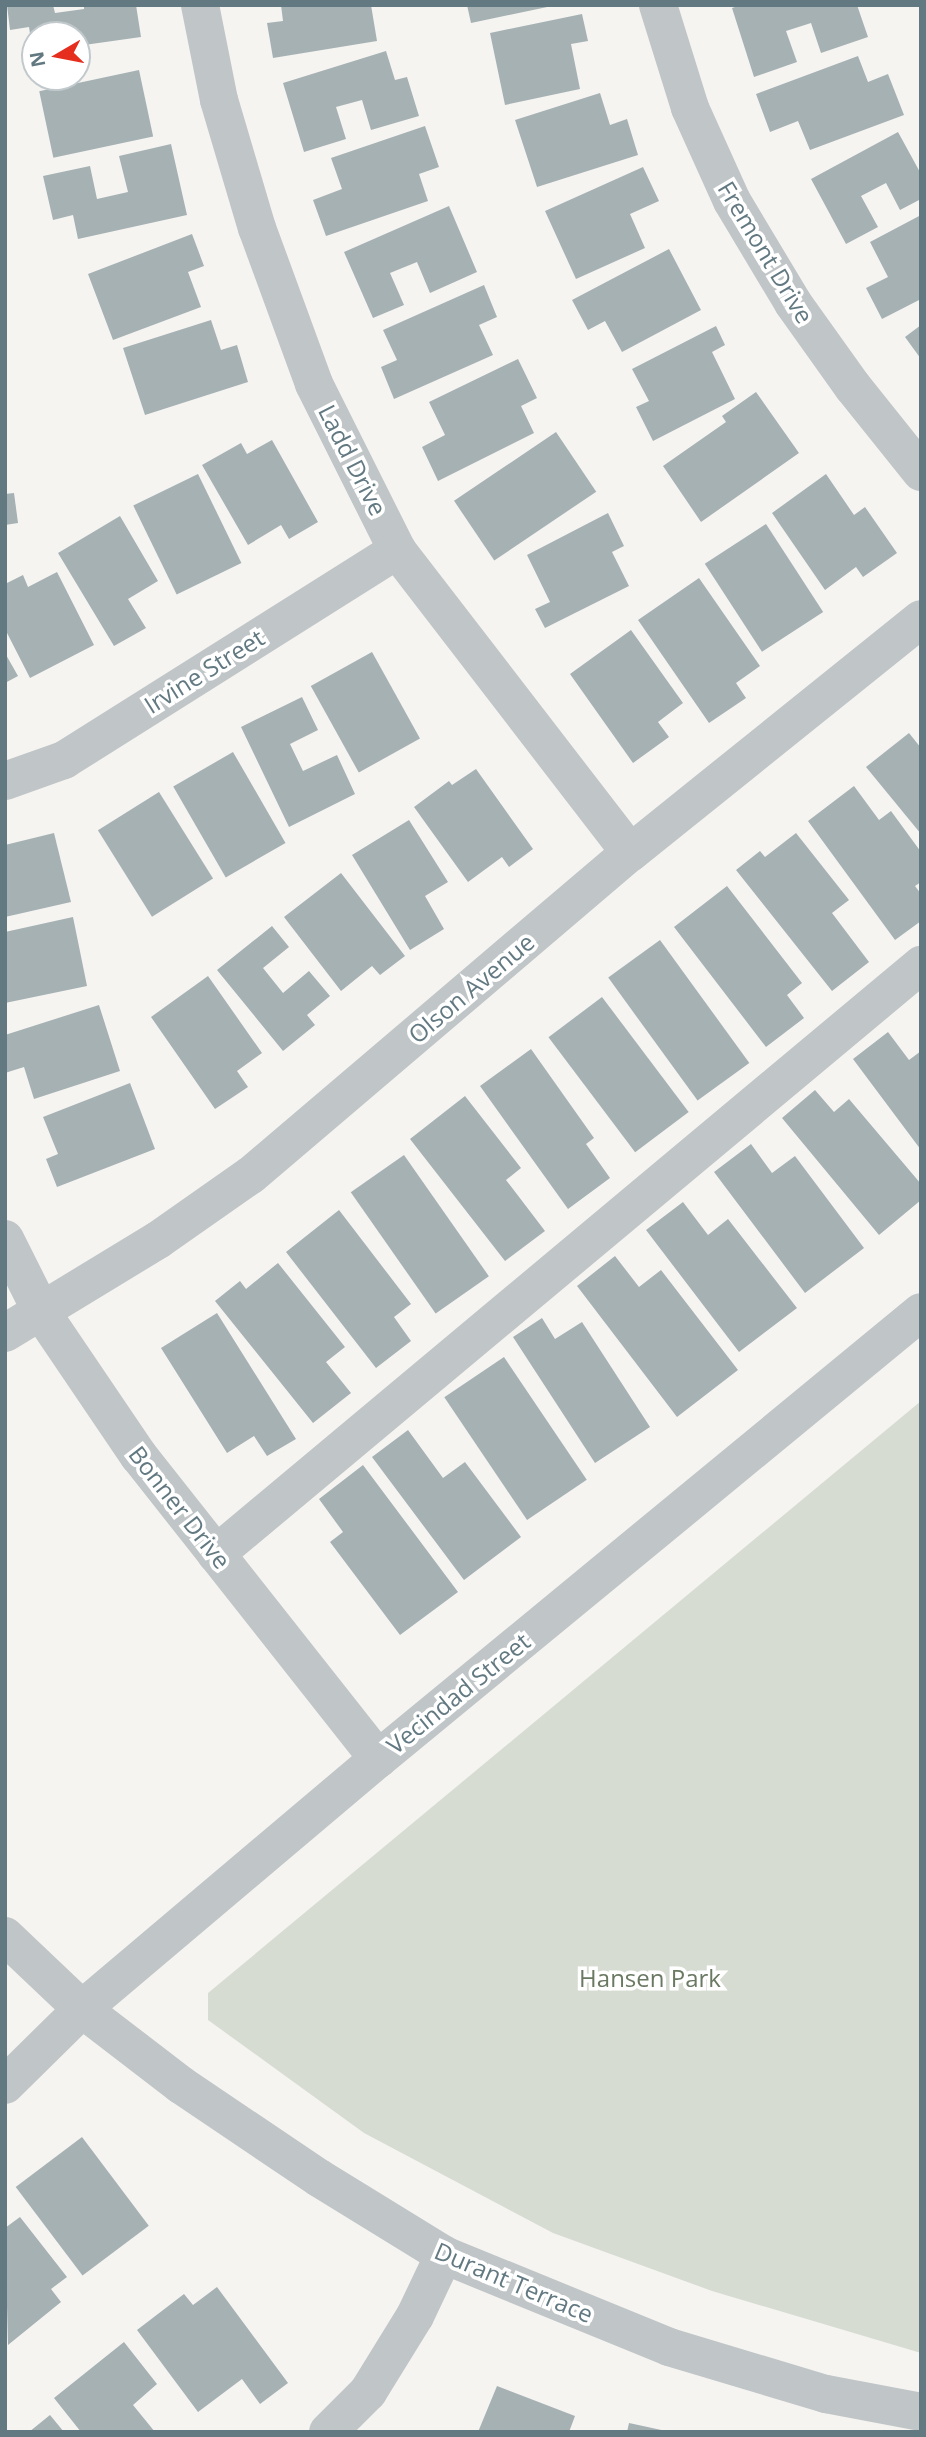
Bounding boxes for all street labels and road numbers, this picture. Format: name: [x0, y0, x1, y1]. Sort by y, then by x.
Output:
street label: Fremont Drive: [712, 176, 820, 328]
street label: Ladd Drive: [313, 400, 393, 520]
street label: Irvine Street: [139, 623, 269, 719]
street label: Olson Avenue: [402, 927, 540, 1049]
street label: Bonner Drive: [123, 1440, 237, 1574]
street label: Vecindad Street: [381, 1626, 535, 1760]
street label: Durant Terrace: [430, 2236, 598, 2328]

